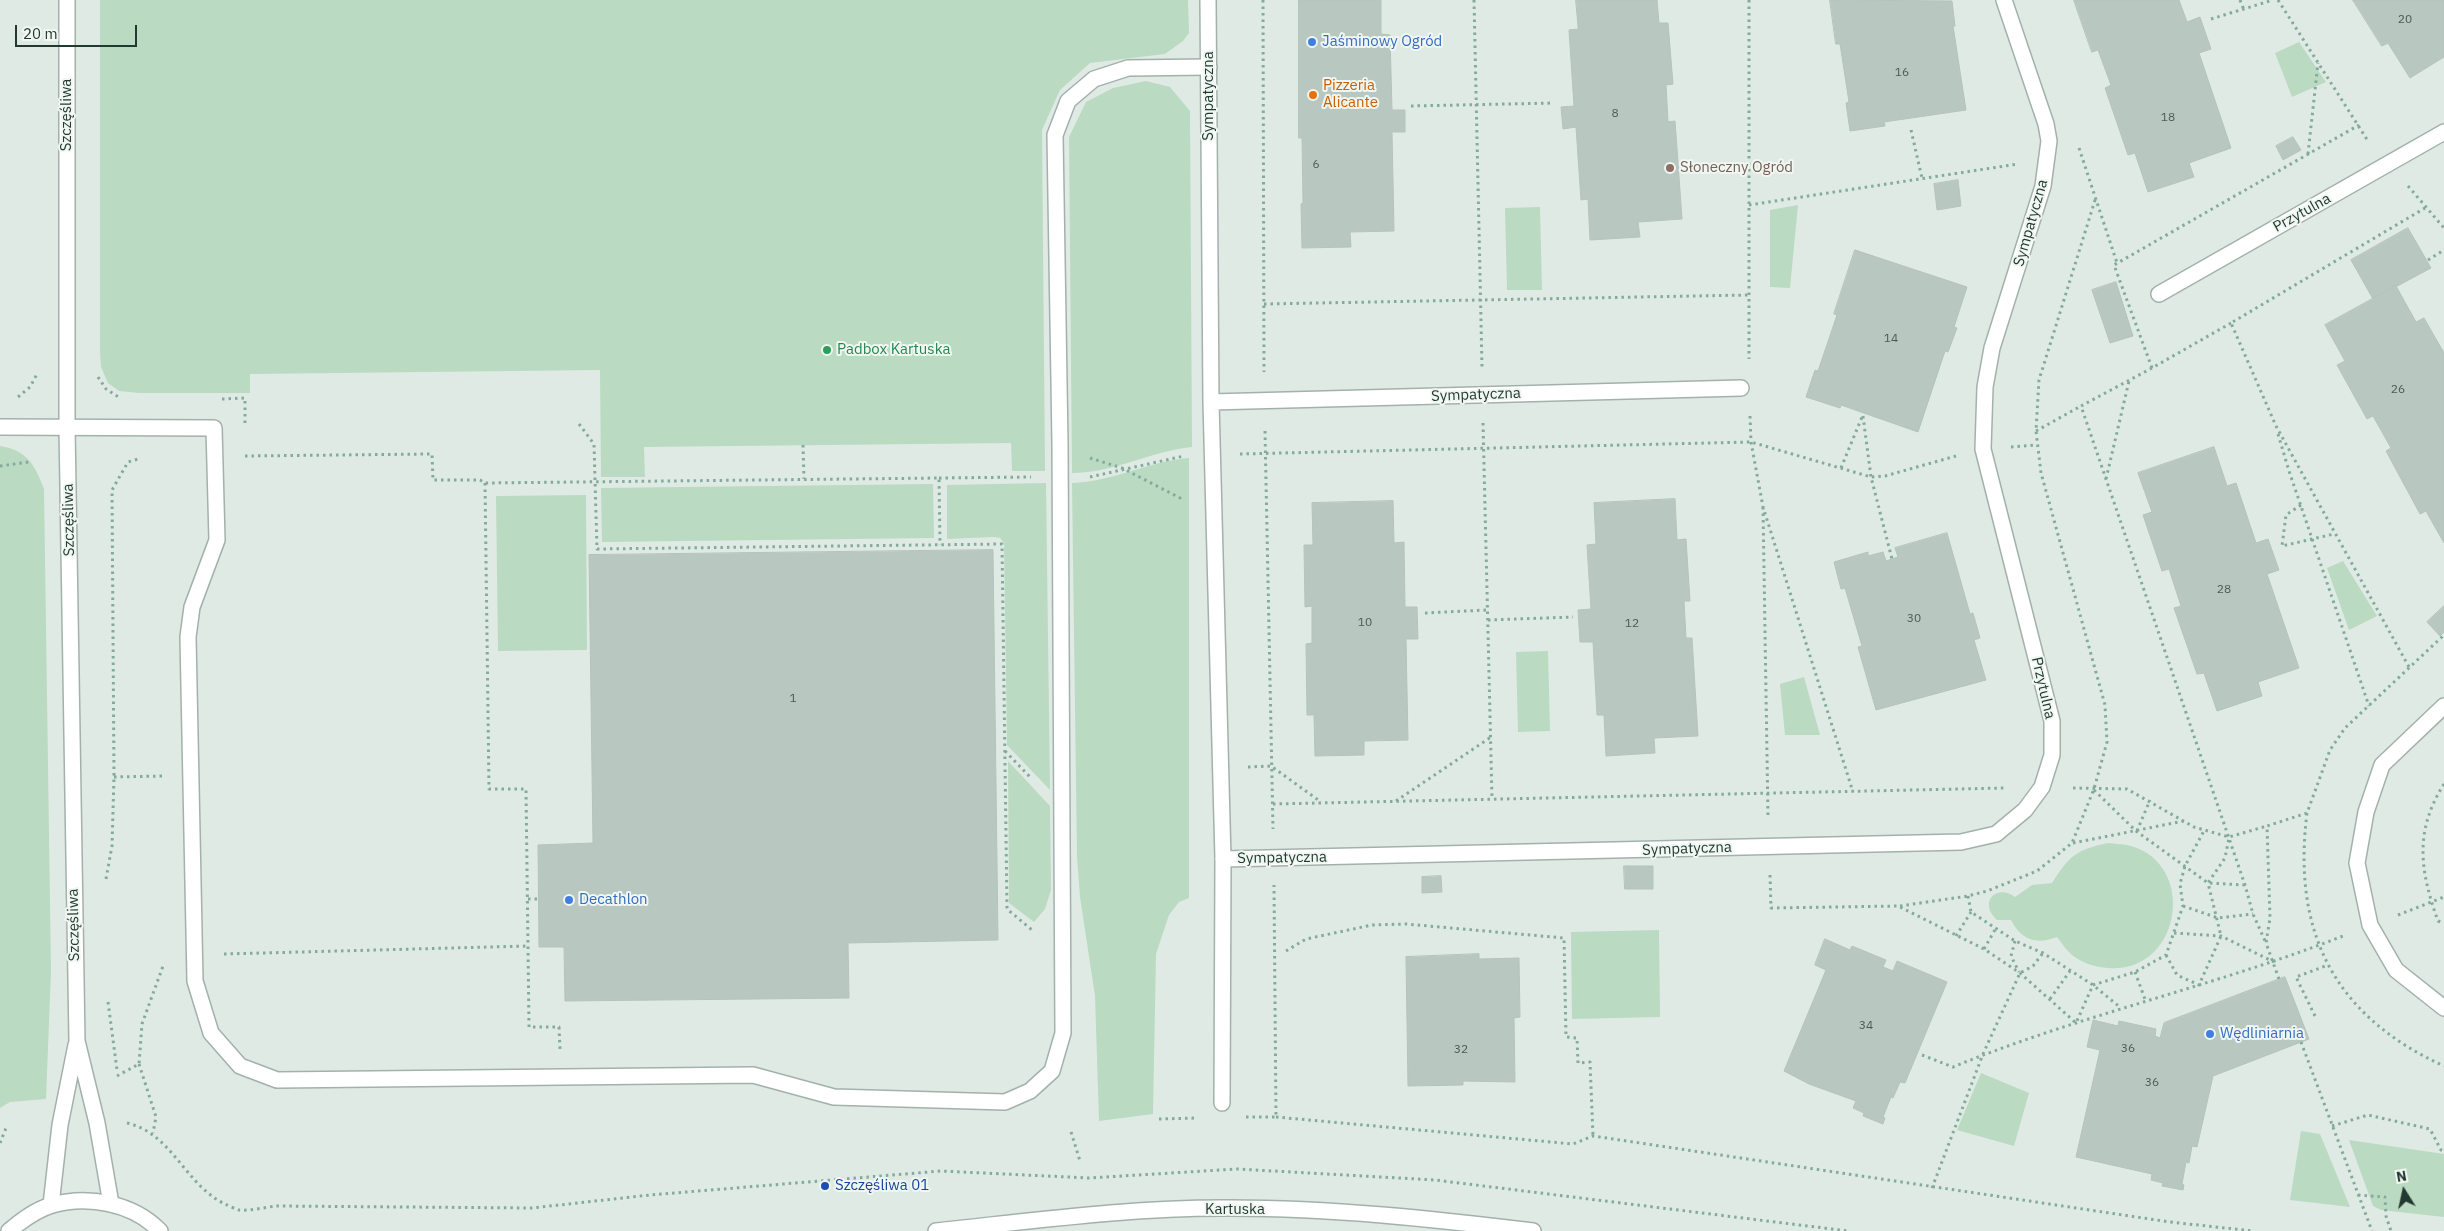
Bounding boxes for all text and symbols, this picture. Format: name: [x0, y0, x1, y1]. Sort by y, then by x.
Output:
house number: 20: [2398, 13, 2412, 27]
scale bar: [18, 15, 140, 47]
text: 20 m: [23, 24, 58, 43]
place label: Jaśminowy Ogród: [1322, 33, 1442, 51]
marker: Jaśminowy Ogród: [1306, 36, 1318, 48]
street label: Sympatyczna: [1200, 51, 1218, 141]
house number: 16: [1895, 66, 1909, 80]
place label: Pizzeria Alicante: [1323, 77, 1378, 112]
street label: Szczęśliwa: [58, 79, 76, 151]
marker: Pizzeria Alicante: [1307, 89, 1319, 101]
house number: 8: [1611, 107, 1619, 121]
house number: 18: [2161, 111, 2175, 125]
house number: 6: [1312, 158, 1320, 172]
place label: Słoneczny Ogród: [1680, 159, 1793, 177]
marker: Słoneczny Ogród: [1664, 162, 1676, 174]
street label: Sympatyczna: [2010, 177, 2052, 269]
street label: Przytulna: [2270, 190, 2334, 236]
house number: 14: [1884, 332, 1898, 346]
place label: Padbox Kartuska: [837, 341, 951, 359]
marker: Padbox Kartuska: [821, 344, 833, 356]
house number: 26: [2391, 383, 2405, 397]
street label: Sympatyczna: [1431, 384, 1521, 406]
street label: Szczęśliwa: [59, 484, 79, 556]
house number: 28: [2217, 583, 2231, 597]
house number: 30: [1907, 612, 1921, 626]
house number: 10: [1358, 616, 1372, 630]
house number: 12: [1625, 617, 1639, 631]
street label: Przytulna: [2027, 655, 2059, 721]
house number: 1: [789, 692, 797, 706]
street label: Sympatyczna: [1642, 838, 1732, 860]
street label: Sympatyczna: [1237, 848, 1327, 868]
street label: Szczęśliwa: [64, 889, 84, 961]
place label: Decathlon: [579, 891, 648, 909]
marker: Decathlon: [563, 894, 575, 906]
house number: 34: [1859, 1019, 1873, 1033]
place label: Wędliniarnia: [2220, 1025, 2304, 1043]
marker: Wędliniarnia: [2204, 1028, 2216, 1040]
house number: 36: [2121, 1042, 2135, 1056]
house number: 32: [1454, 1043, 1468, 1057]
house number: 36: [2145, 1076, 2159, 1090]
north arrow: [2379, 1166, 2429, 1216]
text: N: [2395, 1166, 2408, 1186]
place label: Szczęśliwa 01: [835, 1177, 929, 1195]
marker: Szczęśliwa 01: [819, 1180, 831, 1192]
street label: Kartuska: [1205, 1201, 1265, 1219]

